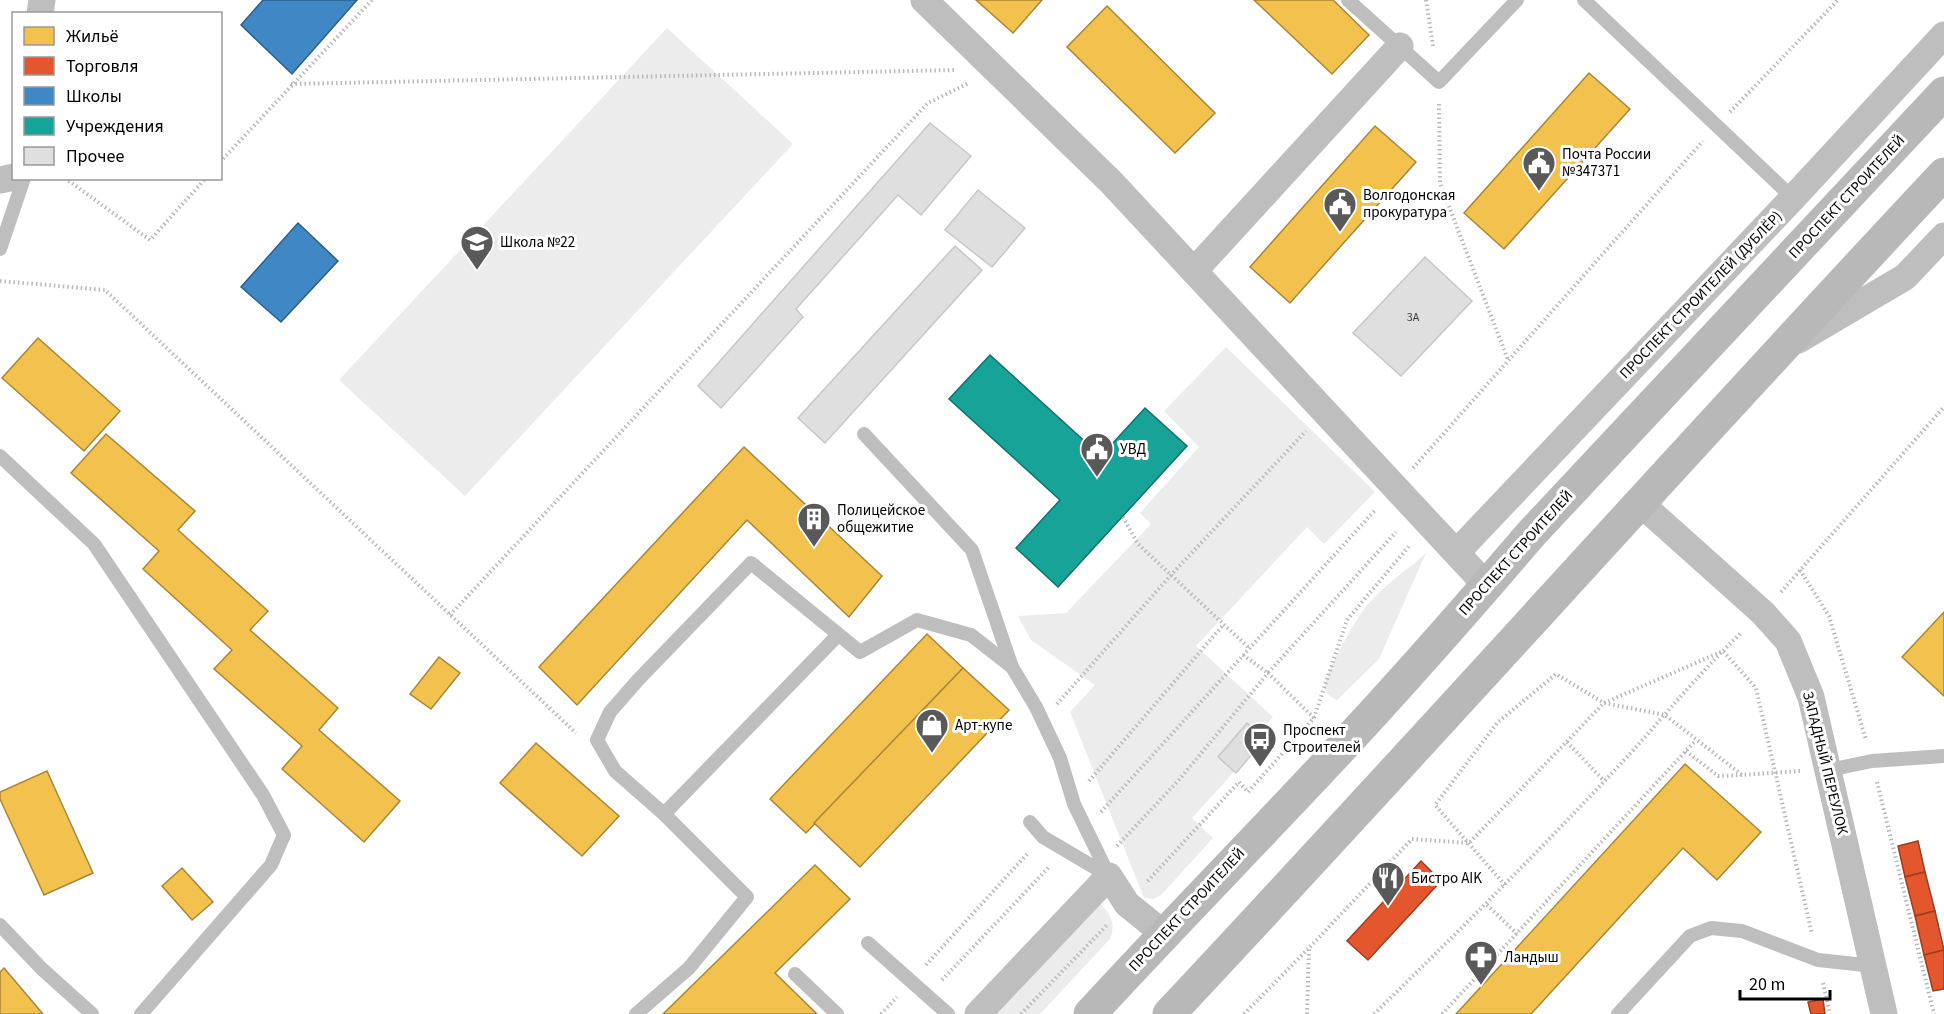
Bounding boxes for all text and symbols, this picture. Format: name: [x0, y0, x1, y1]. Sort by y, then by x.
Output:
legend: [12, 12, 222, 180]
text: Жильё: [66, 24, 119, 49]
text: Торговля: [66, 54, 139, 79]
text: Школы: [66, 84, 122, 109]
text: Учреждения: [66, 114, 164, 139]
street label: ПРОСПЕКТ СТРОИТЕЛЕЙ: [1784, 131, 1910, 263]
text: Прочее: [66, 144, 124, 169]
place label: Почта России №347371: [1562, 144, 1651, 182]
public building icon: Почта России №347371: [1521, 145, 1557, 192]
place label: Волгодонская прокуратура: [1363, 185, 1456, 223]
public building icon: Волгодонская прокуратура: [1322, 186, 1358, 233]
street label: ПРОСПЕКТ СТРОИТЕЛЕЙ (ДУБЛЁР): [1615, 206, 1787, 384]
school or university icon: Школа №22: [459, 224, 495, 271]
place label: Школа №22: [500, 232, 575, 253]
house number: 3А: [1407, 309, 1420, 326]
public building icon: УВД: [1079, 431, 1115, 478]
place label: УВД: [1120, 439, 1146, 460]
street label: ПРОСПЕКТ СТРОИТЕЛЕЙ: [1454, 486, 1578, 620]
place label: Полицейское общежитие: [837, 500, 925, 538]
building icon: Полицейское общежитие: [796, 501, 832, 548]
street label: ЗАПАДНЫЙ ПЕРЕУЛОК: [1797, 689, 1853, 837]
shop icon: Арт-купе: [914, 707, 950, 754]
place label: Арт-купе: [955, 715, 1012, 736]
place label: Проспект Строителей: [1283, 720, 1361, 758]
bus stop icon: Проспект Строителей: [1242, 721, 1278, 768]
street label: ПРОСПЕКТ СТРОИТЕЛЕЙ: [1124, 844, 1250, 976]
restaurant icon: Бистро AIK: [1370, 860, 1406, 907]
place label: Бистро AIK: [1411, 868, 1482, 889]
pharmacy icon: Ландыш: [1463, 939, 1499, 986]
place label: Ландыш: [1504, 947, 1559, 968]
scale bar: [1740, 963, 1830, 1001]
text: 20 m: [1749, 972, 1785, 997]

